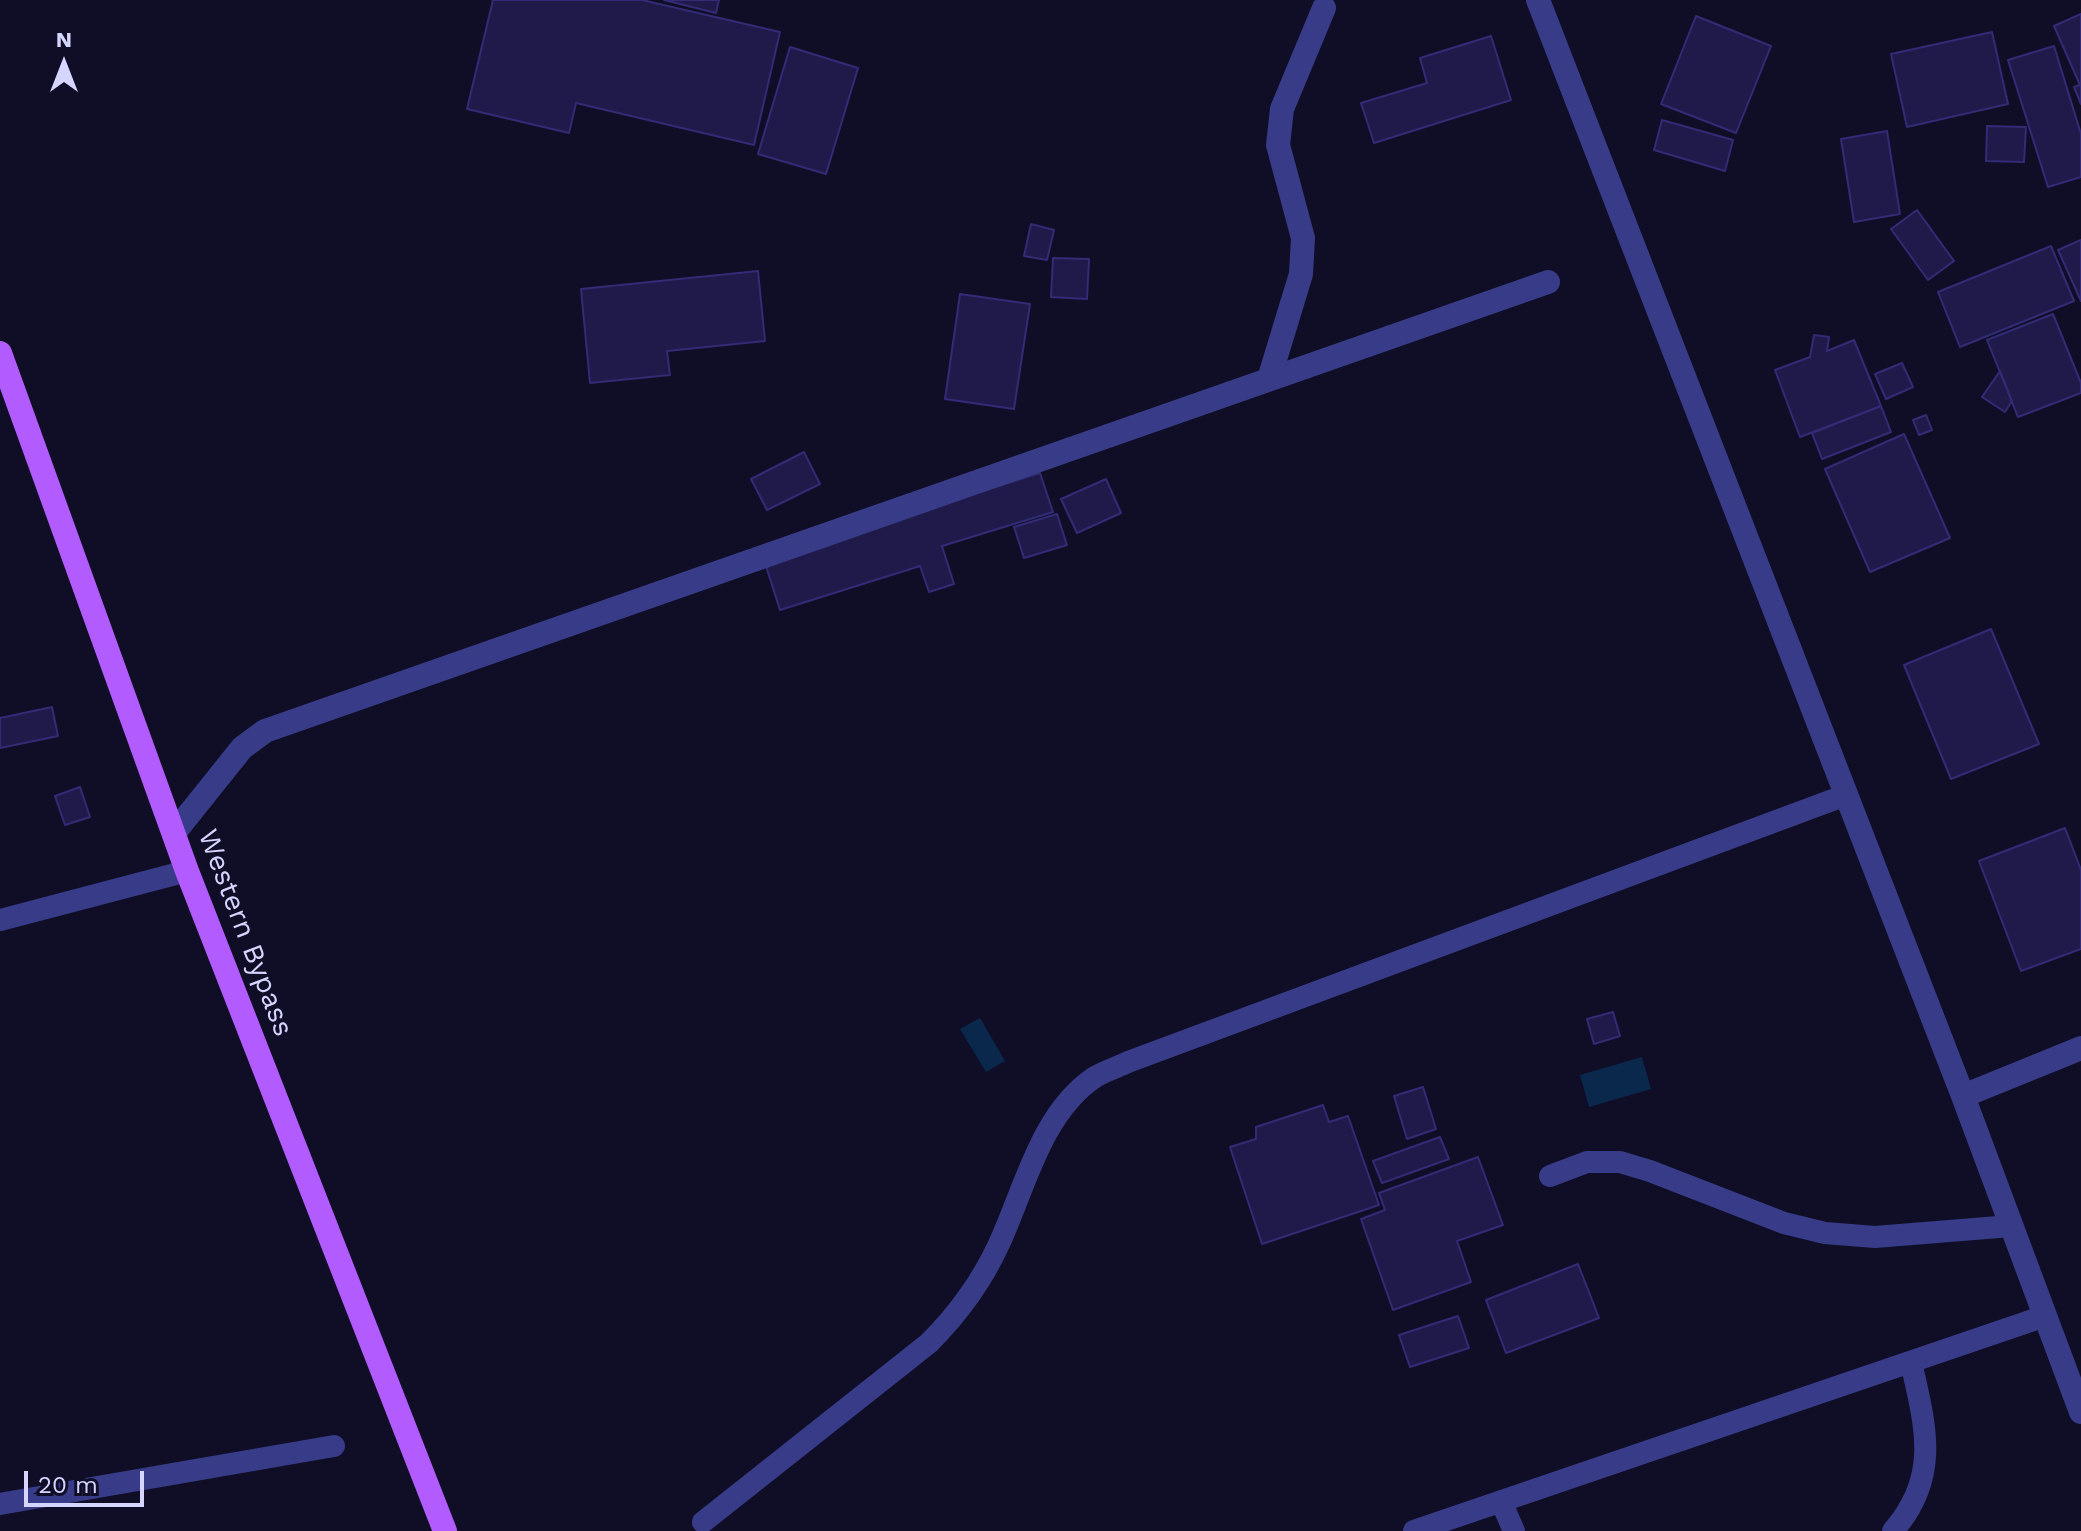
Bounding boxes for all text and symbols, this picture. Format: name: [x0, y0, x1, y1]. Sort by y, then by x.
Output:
north arrow: [24, 24, 104, 104]
text: N: [56, 27, 72, 52]
street label: Western Bypass: [190, 825, 300, 1041]
scale bar: [28, 1455, 148, 1505]
text: 20 m: [38, 1471, 98, 1499]

